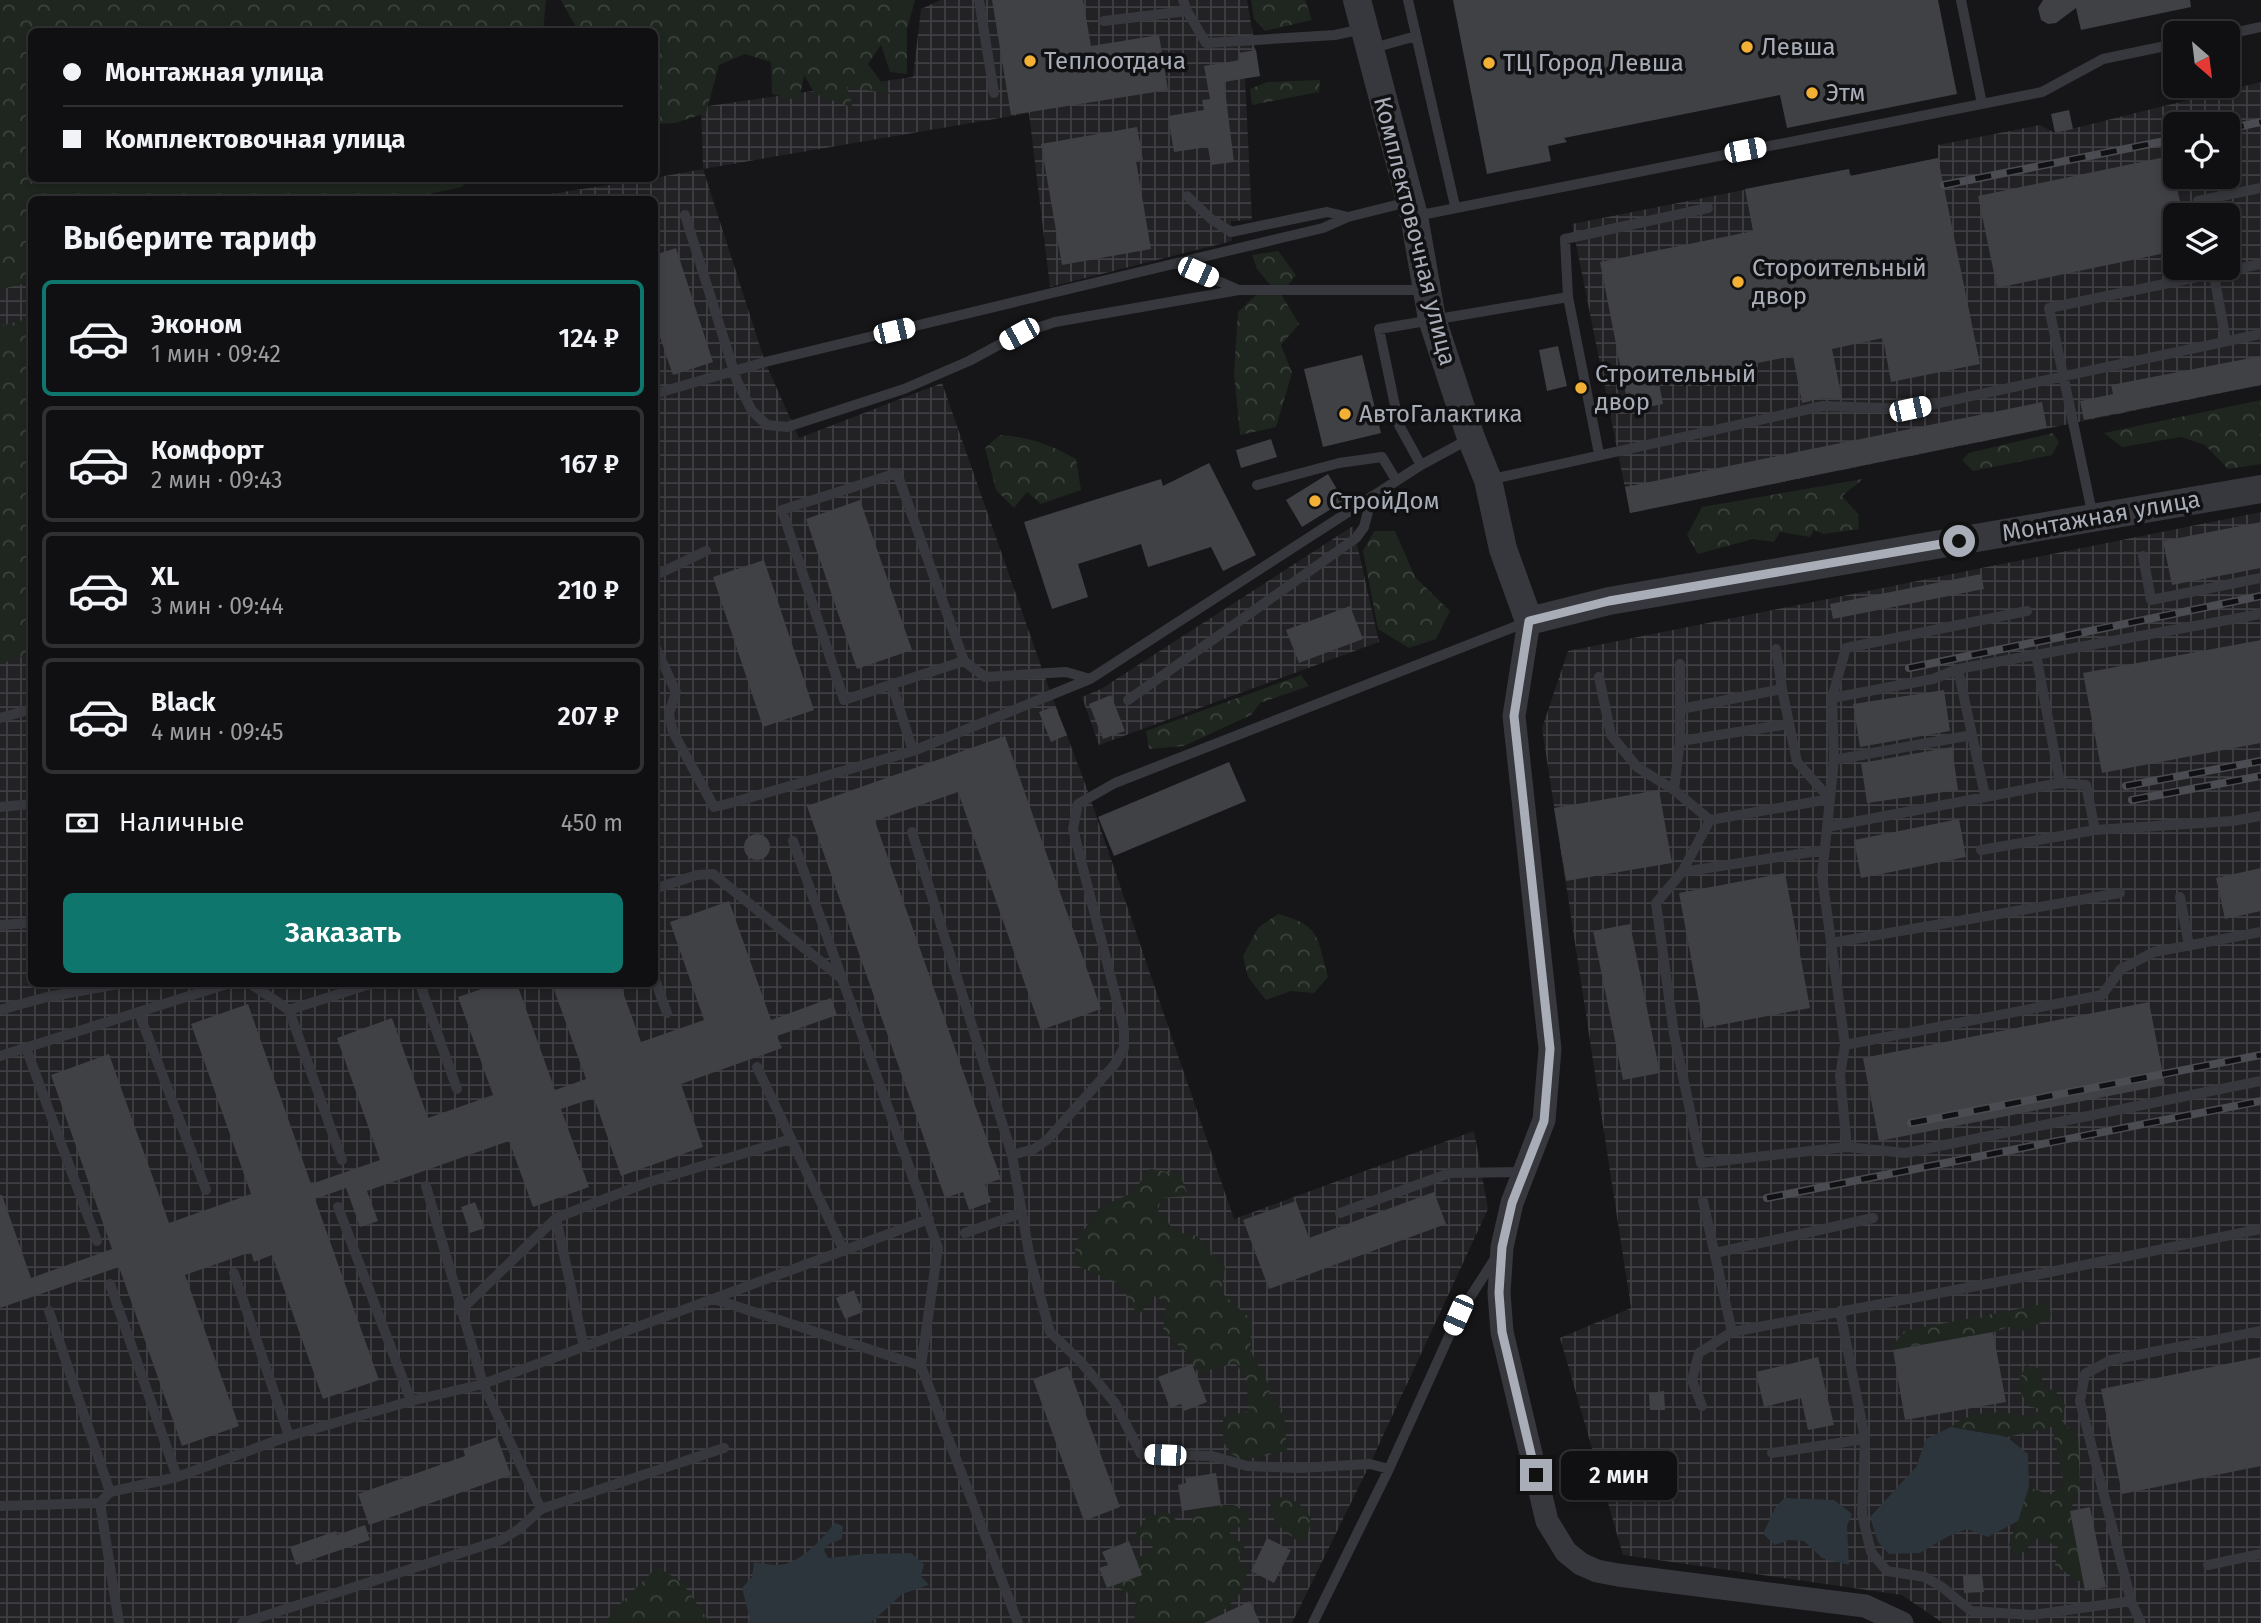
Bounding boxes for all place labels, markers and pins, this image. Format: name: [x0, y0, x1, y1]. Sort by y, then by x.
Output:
place label: Левша: [1761, 33, 1836, 61]
marker: Левша: [1739, 39, 1755, 55]
place label: Теплоотдача: [1044, 47, 1186, 75]
place label: ТЦ Город Левша: [1503, 49, 1684, 77]
marker: Теплоотдача: [1022, 53, 1038, 69]
marker: ТЦ Город Левша: [1481, 55, 1497, 71]
place label: Этм: [1826, 79, 1865, 107]
marker: Этм: [1804, 85, 1820, 101]
place label: Стороительный двор: [1752, 254, 1927, 310]
marker: Стороительный двор: [1730, 274, 1746, 290]
place label: Строительный двор: [1595, 360, 1756, 416]
marker: Строительный двор: [1573, 380, 1589, 396]
place label: АвтоГалактика: [1359, 400, 1523, 428]
marker: АвтоГалактика: [1337, 406, 1353, 422]
place label: СтройДом: [1329, 487, 1440, 515]
marker: СтройДом: [1307, 493, 1323, 509]

